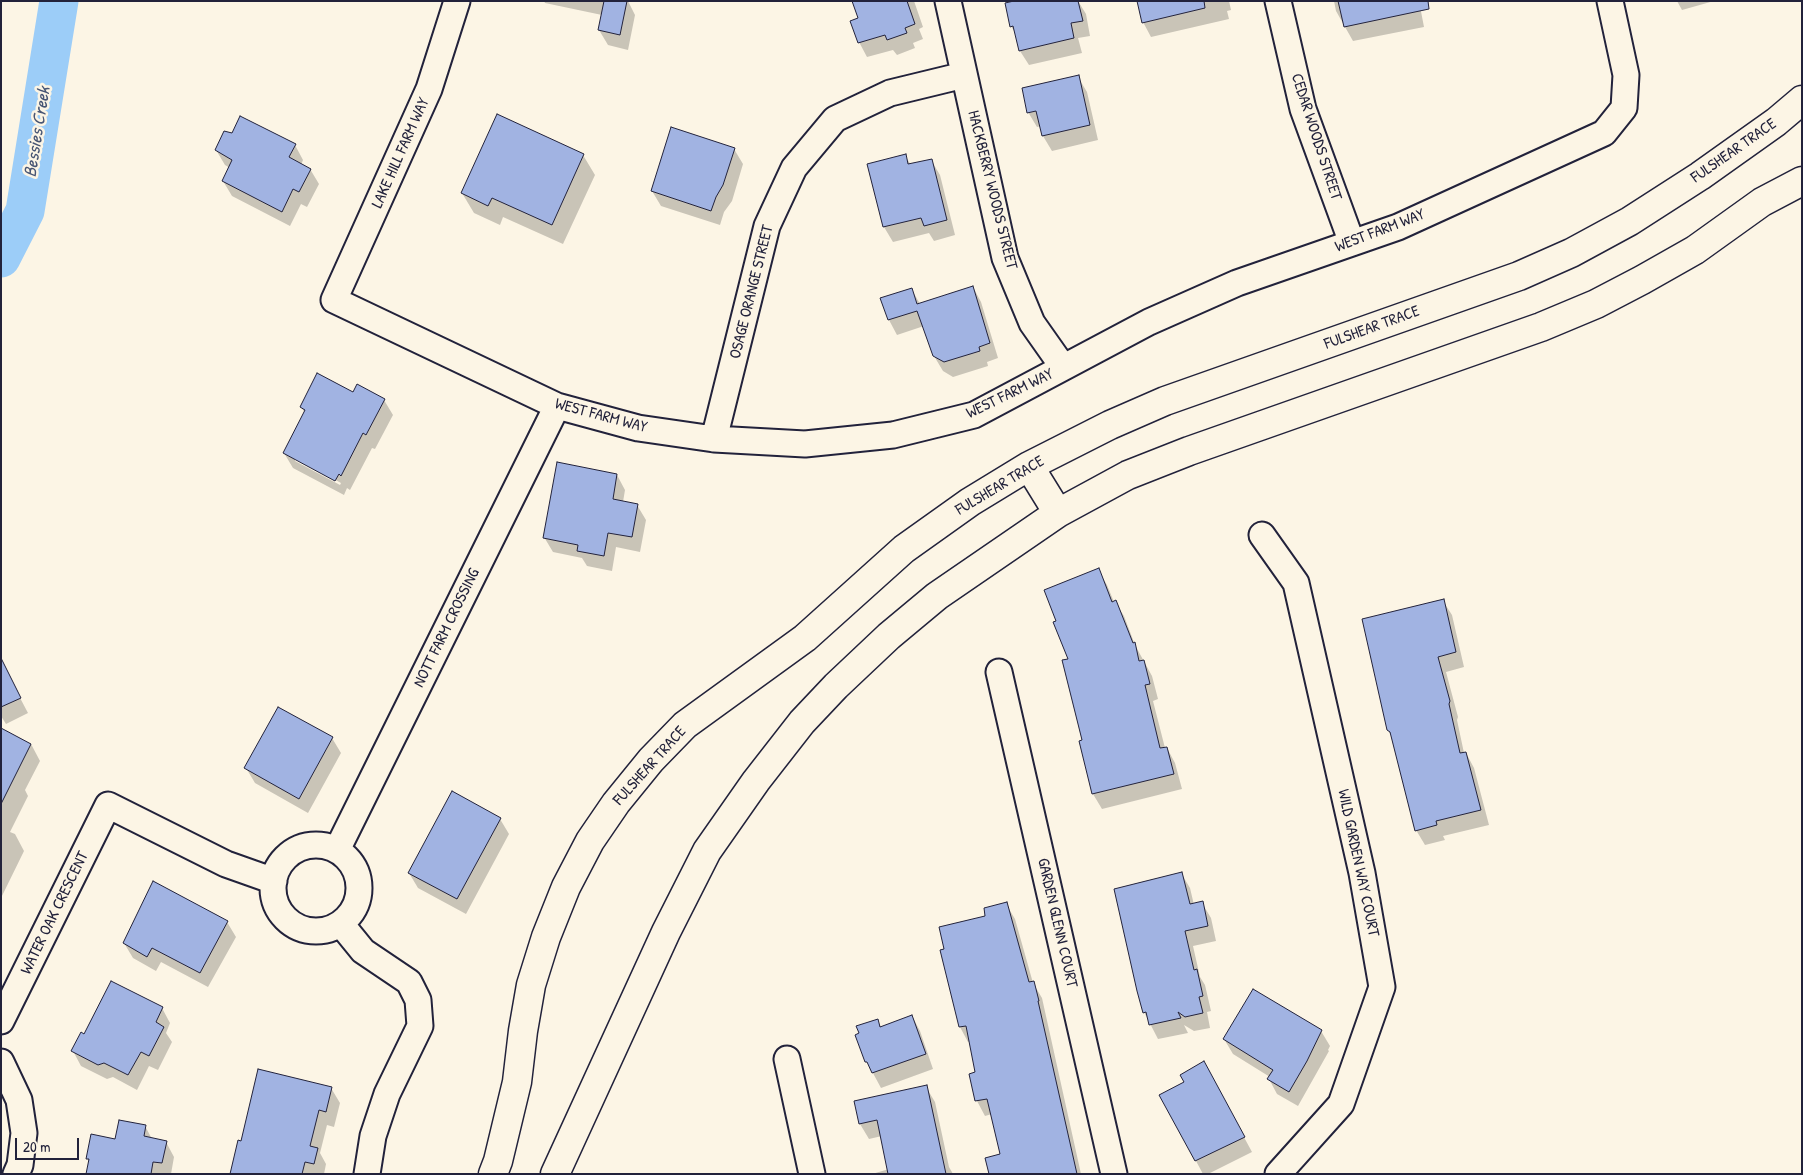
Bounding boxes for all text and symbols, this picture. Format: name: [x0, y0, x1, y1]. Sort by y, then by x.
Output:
street label: CEDAR WOODS STREET: [1286, 71, 1346, 203]
water label: Bessies Creek: [20, 85, 56, 179]
street label: LAKE HILL FARM WAY: [368, 95, 434, 211]
street label: HACKBERRY WOODS STREET: [963, 109, 1021, 271]
street label: FULSHEAR TRACE: [1688, 115, 1780, 187]
street label: WEST FARM WAY: [1332, 205, 1428, 257]
street label: OSAGE ORANGE STREET: [726, 223, 778, 361]
street label: FULSHEAR TRACE: [1322, 302, 1422, 354]
street label: WEST FARM WAY: [963, 365, 1057, 423]
street label: WEST FARM WAY: [553, 395, 649, 437]
street label: FULSHEAR TRACE: [952, 452, 1048, 520]
street label: NOTT FARM CROSSING: [410, 565, 484, 691]
street label: FULSHEAR TRACE: [609, 722, 691, 810]
street label: WILD GARDEN WAY COURT: [1333, 788, 1383, 938]
street label: WATER OAK CRESCENT: [17, 848, 93, 978]
street label: GARDEN GLENN COURT: [1033, 856, 1081, 990]
scale bar: [18, 1128, 81, 1160]
text: 20 m: [23, 1136, 50, 1157]

